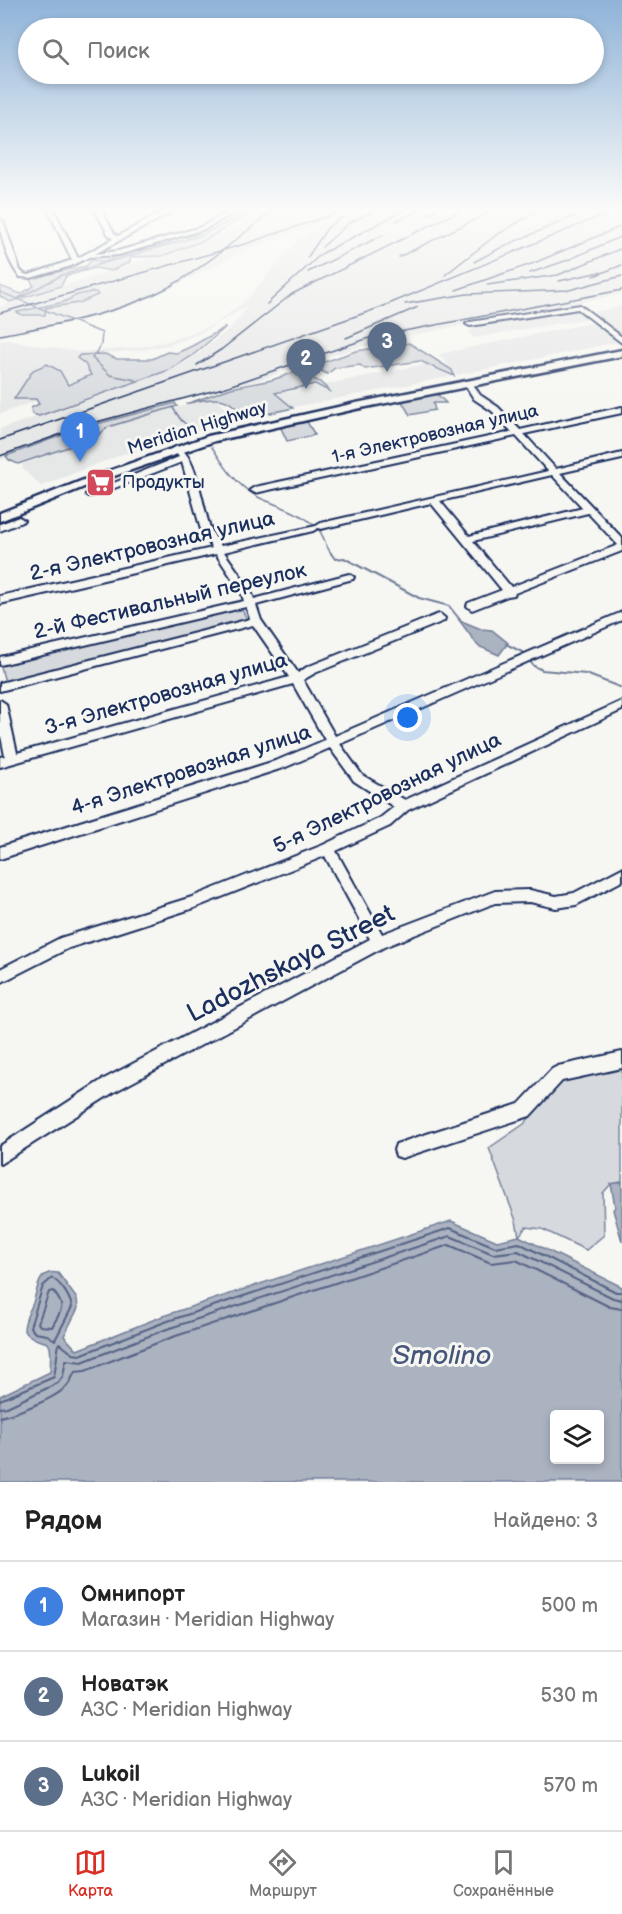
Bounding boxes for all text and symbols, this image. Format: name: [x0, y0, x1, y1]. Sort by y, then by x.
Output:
search box: [18, 18, 604, 84]
icon: search: [39, 35, 72, 68]
text: Поиск: [87, 38, 150, 65]
pin: 3: [368, 322, 406, 372]
pin: 2: [286, 340, 326, 389]
street label: Meridian Highway: [125, 397, 270, 459]
street label: 1-я Электровозная улица: [330, 400, 541, 468]
pin: 1: [60, 412, 100, 462]
supermarket icon: Продукты: [85, 466, 117, 498]
place label: Продукты: [122, 472, 205, 493]
street label: 2-я Электровозная улица: [27, 506, 277, 586]
street label: 2-й Фестивальный переулок: [31, 557, 309, 645]
street label: 3-я Электровозная улица: [42, 647, 291, 741]
your location: [393, 703, 422, 732]
street label: 4-я Электровозная улица: [68, 719, 315, 821]
street label: 5-я Электровозная улица: [269, 727, 505, 859]
street label: Ladozhskaya Street: [182, 898, 400, 1030]
water label: Smolino: [393, 1340, 491, 1372]
map controls: [550, 1410, 604, 1464]
button: layers: [550, 1410, 604, 1464]
text: Рядом: [24, 1506, 102, 1537]
text: Найдено: 3: [493, 1509, 598, 1533]
text: Омнипорт: [81, 1581, 185, 1608]
text: 1: [39, 1594, 48, 1618]
text: 500 m: [541, 1594, 598, 1618]
text: Магазин · Meridian Highway: [81, 1608, 334, 1632]
text: Новатэк: [81, 1671, 168, 1698]
text: 2: [38, 1684, 49, 1708]
text: 530 m: [541, 1684, 598, 1708]
text: АЗС · Meridian Highway: [81, 1698, 292, 1722]
text: Lukoil: [81, 1761, 140, 1788]
text: 3: [38, 1774, 49, 1798]
text: 570 m: [543, 1774, 598, 1798]
text: АЗС · Meridian Highway: [81, 1788, 292, 1812]
tab: Карта: [68, 1846, 113, 1901]
tab: Маршрут: [249, 1846, 317, 1901]
tab: Сохранённые: [453, 1846, 554, 1901]

